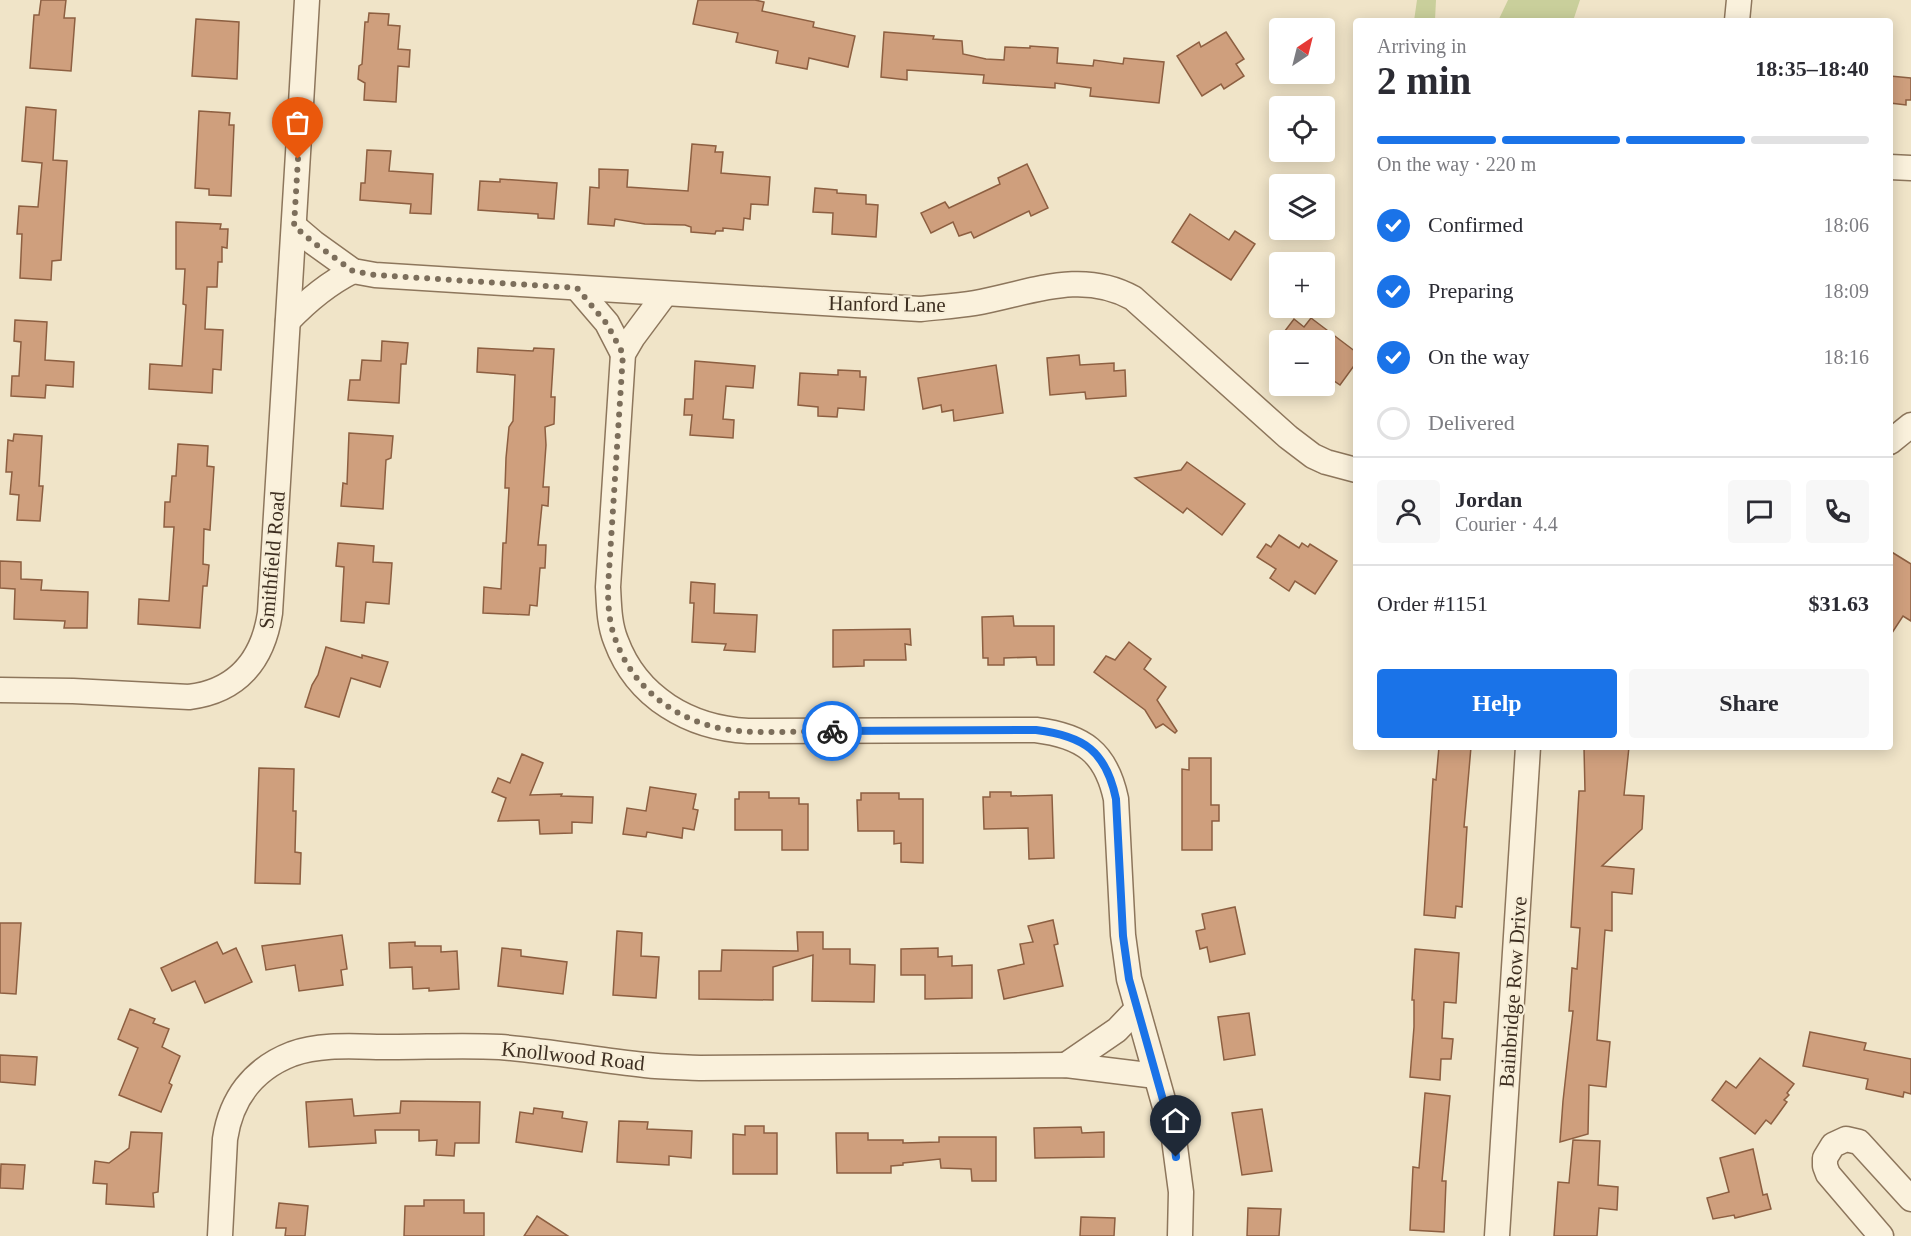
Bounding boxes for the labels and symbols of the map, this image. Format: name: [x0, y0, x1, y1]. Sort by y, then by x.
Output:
north arrow: [1269, 18, 1335, 84]
pin: [272, 97, 323, 159]
street label: Hanford Lane: [828, 291, 946, 317]
street label: Smithfield Road: [254, 490, 290, 630]
courier: [802, 701, 862, 761]
street label: Bainbridge Row Drive: [1494, 896, 1532, 1088]
street label: Knollwood Road: [500, 1037, 646, 1076]
pin: [1150, 1095, 1201, 1157]

